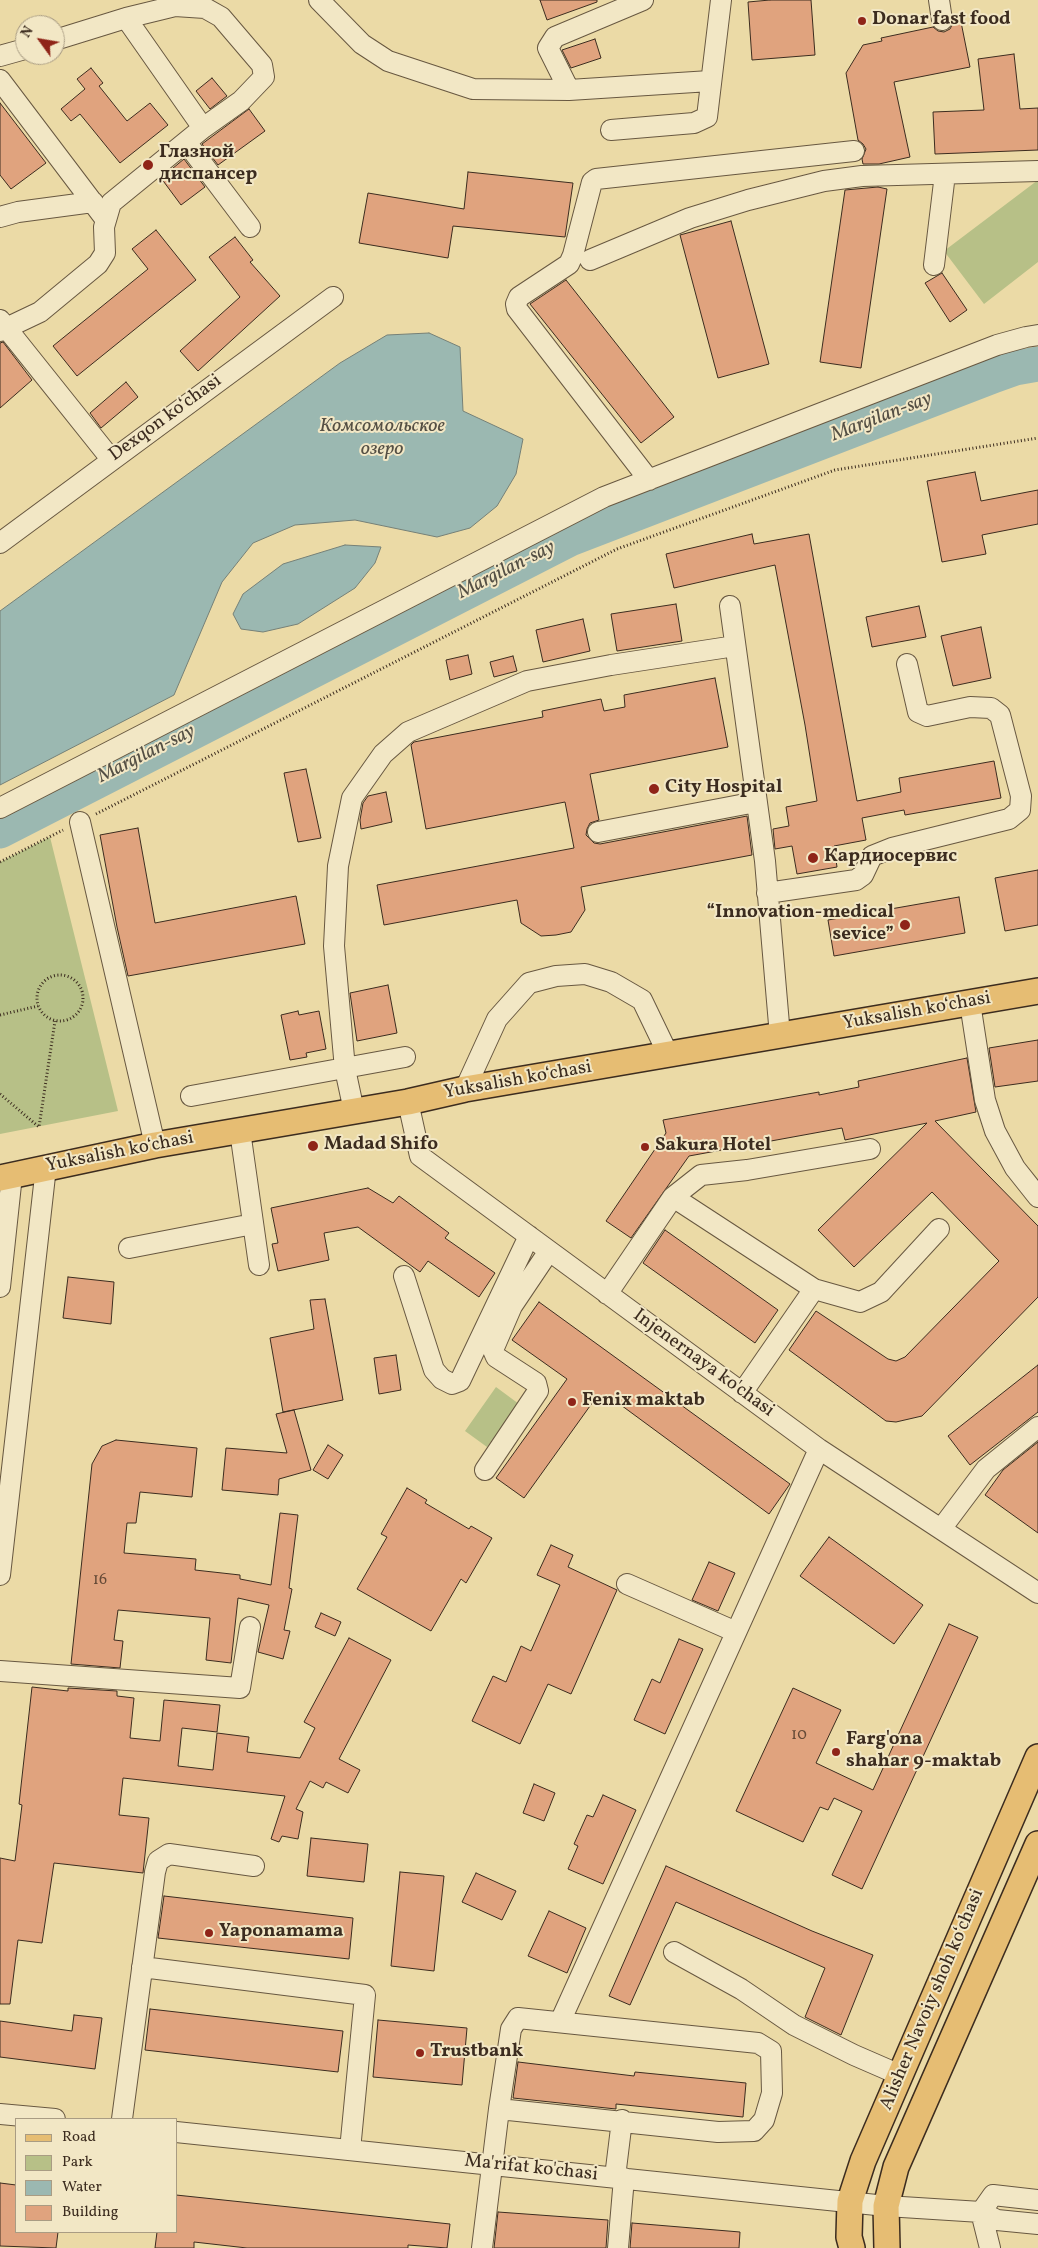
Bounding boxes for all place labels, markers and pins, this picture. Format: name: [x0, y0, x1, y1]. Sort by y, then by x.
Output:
place label: Donar fast food: [872, 10, 1011, 32]
marker: Donar fast food: [856, 15, 868, 27]
place label: Глазной диспансер: [159, 143, 257, 187]
marker: Глазной диспансер: [141, 158, 155, 172]
place label: City Hospital: [665, 778, 782, 800]
marker: City Hospital: [647, 782, 661, 796]
place label: Кардиосервис: [824, 847, 957, 869]
marker: Кардиосервис: [806, 851, 820, 865]
place label: “Innovation-medical sevice”: [706, 903, 894, 947]
marker: “Innovation-medical sevice”: [898, 918, 912, 932]
place label: Madad Shifo: [324, 1135, 438, 1157]
place label: Sakura Hotel: [655, 1136, 771, 1158]
marker: Madad Shifo: [306, 1139, 320, 1153]
marker: Sakura Hotel: [639, 1141, 651, 1153]
place label: Fenix maktab: [582, 1391, 705, 1413]
marker: Fenix maktab: [566, 1396, 578, 1408]
place label: Farg'ona shahar 9-maktab: [846, 1730, 1001, 1774]
marker: Farg'ona shahar 9-maktab: [830, 1746, 842, 1758]
place label: Yaponamama: [219, 1922, 343, 1944]
marker: Yaponamama: [203, 1927, 215, 1939]
place label: Trustbank: [430, 2042, 523, 2064]
marker: Trustbank: [414, 2047, 426, 2059]

